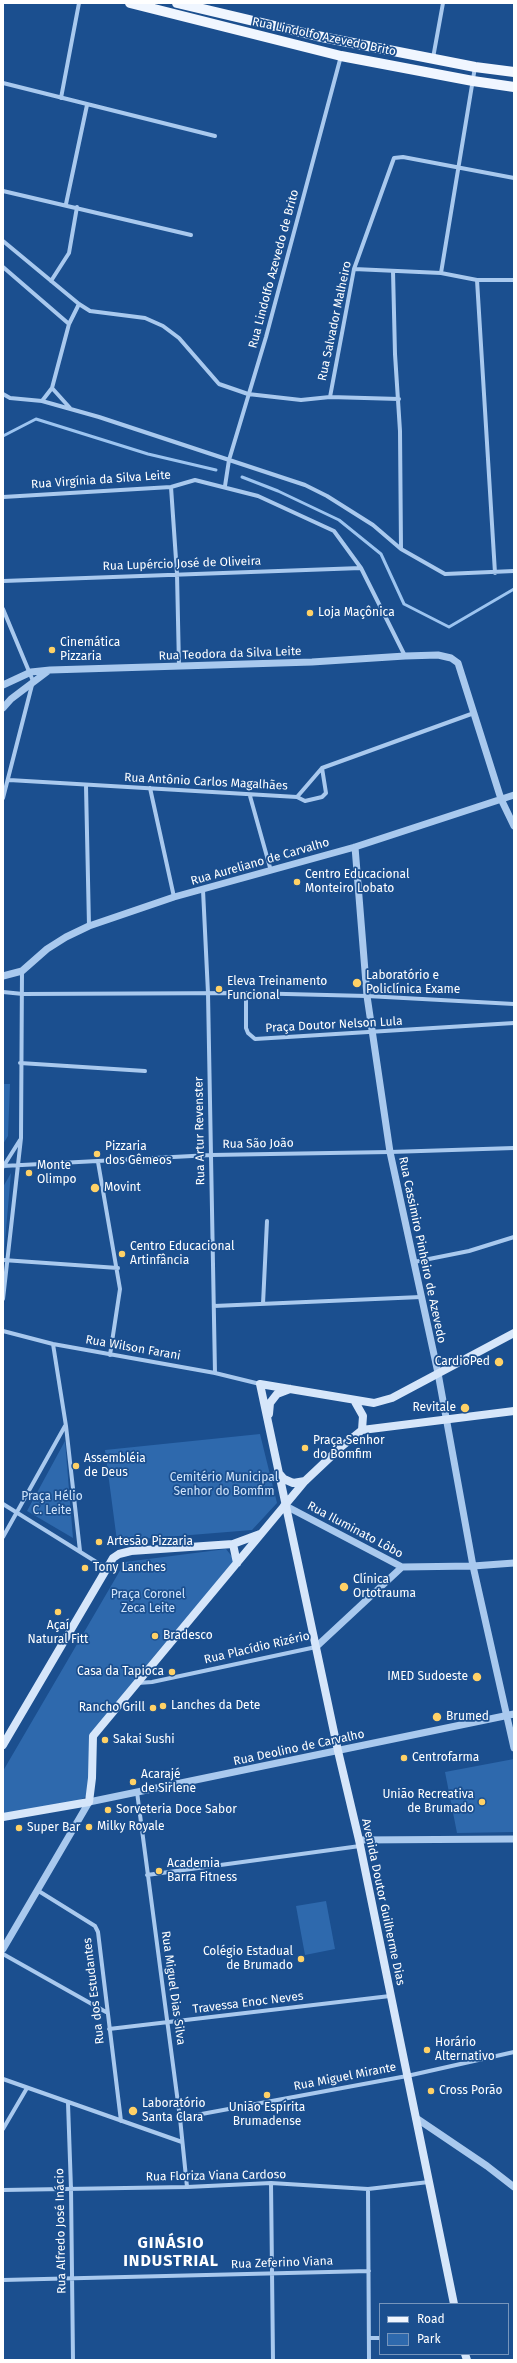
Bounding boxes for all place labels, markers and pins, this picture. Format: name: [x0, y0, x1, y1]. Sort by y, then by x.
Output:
place label: Loja Maçônica: [318, 606, 395, 620]
marker: Loja Maçônica: [305, 608, 315, 618]
place label: Cinemática Pizzaria: [60, 636, 120, 664]
marker: Cinemática Pizzaria: [47, 645, 57, 655]
place label: Centro Educacional Monteiro Lobato: [305, 868, 409, 896]
marker: Centro Educacional Monteiro Lobato: [292, 877, 302, 887]
place label: Laboratório e Policlínica Exame: [366, 969, 460, 997]
place label: Eleva Treinamento Funcional: [227, 975, 327, 1003]
marker: Laboratório e Policlínica Exame: [351, 977, 363, 989]
marker: Eleva Treinamento Funcional: [214, 984, 224, 994]
place label: Pizzaria dos Gêmeos: [105, 1140, 172, 1168]
marker: Pizzaria dos Gêmeos: [92, 1149, 102, 1159]
place label: Monte Olimpo: [37, 1159, 77, 1187]
marker: Monte Olimpo: [24, 1168, 34, 1178]
place label: Movint: [104, 1181, 141, 1195]
marker: Movint: [89, 1182, 101, 1194]
place label: Centro Educacional Artinfância: [130, 1240, 234, 1268]
marker: Centro Educacional Artinfância: [117, 1249, 127, 1259]
place label: CardioPed: [435, 1355, 490, 1369]
marker: CardioPed: [493, 1356, 505, 1368]
place label: Revitale: [412, 1401, 456, 1415]
marker: Revitale: [459, 1402, 471, 1414]
place label: Praça Senhor do Bomfim: [313, 1434, 385, 1462]
marker: Praça Senhor do Bomfim: [300, 1443, 310, 1453]
place label: Assembléia de Deus: [84, 1452, 146, 1480]
marker: Assembléia de Deus: [71, 1461, 81, 1471]
place label: Artesão Pizzaria: [107, 1535, 193, 1549]
marker: Artesão Pizzaria: [94, 1537, 104, 1547]
place label: Tony Lanches: [93, 1561, 166, 1575]
marker: Tony Lanches: [80, 1563, 90, 1573]
place label: Clínica Ortotrauma: [353, 1573, 416, 1601]
marker: Clínica Ortotrauma: [338, 1581, 350, 1593]
marker: Açaí Natural Fitt: [53, 1607, 63, 1617]
place label: Açaí Natural Fitt: [28, 1619, 88, 1647]
place label: Bradesco: [163, 1629, 213, 1643]
marker: Bradesco: [150, 1631, 160, 1641]
place label: Casa da Tapioca: [77, 1665, 164, 1679]
marker: Casa da Tapioca: [167, 1667, 177, 1677]
place label: IMED Sudoeste: [387, 1670, 468, 1684]
marker: IMED Sudoeste: [471, 1671, 483, 1683]
place label: Lanches da Dete: [171, 1699, 260, 1713]
place label: Rancho Grill: [79, 1701, 145, 1715]
marker: Lanches da Dete: [158, 1701, 168, 1711]
marker: Rancho Grill: [148, 1703, 158, 1713]
place label: Brumed: [446, 1710, 489, 1724]
marker: Brumed: [431, 1711, 443, 1723]
place label: Sakai Sushi: [113, 1733, 175, 1747]
marker: Sakai Sushi: [100, 1735, 110, 1745]
place label: Centrofarma: [412, 1751, 479, 1765]
marker: Centrofarma: [399, 1753, 409, 1763]
place label: Acarajé de Sirlene: [141, 1768, 196, 1796]
marker: Acarajé de Sirlene: [128, 1777, 138, 1787]
place label: União Recreativa de Brumado: [382, 1788, 474, 1816]
marker: União Recreativa de Brumado: [477, 1797, 487, 1807]
place label: Sorveteria Doce Sabor: [116, 1803, 237, 1817]
marker: Sorveteria Doce Sabor: [103, 1805, 113, 1815]
place label: Milky Royale: [97, 1820, 165, 1834]
place label: Super Bar: [27, 1821, 80, 1835]
marker: Milky Royale: [84, 1822, 94, 1832]
marker: Super Bar: [14, 1823, 24, 1833]
place label: Academia Barra Fitness: [167, 1857, 237, 1885]
marker: Academia Barra Fitness: [154, 1866, 164, 1876]
place label: Colégio Estadual de Brumado: [203, 1945, 293, 1973]
marker: Colégio Estadual de Brumado: [296, 1954, 306, 1964]
place label: Horário Alternativo: [435, 2036, 495, 2064]
marker: Horário Alternativo: [422, 2045, 432, 2055]
place label: Cross Porão: [439, 2084, 502, 2098]
marker: Cross Porão: [426, 2086, 436, 2096]
marker: União Espírita Brumadense: [262, 2090, 272, 2100]
place label: Laboratório Santa Clara: [142, 2097, 205, 2125]
place label: União Espírita Brumadense: [229, 2101, 305, 2129]
marker: Laboratório Santa Clara: [127, 2105, 139, 2117]

